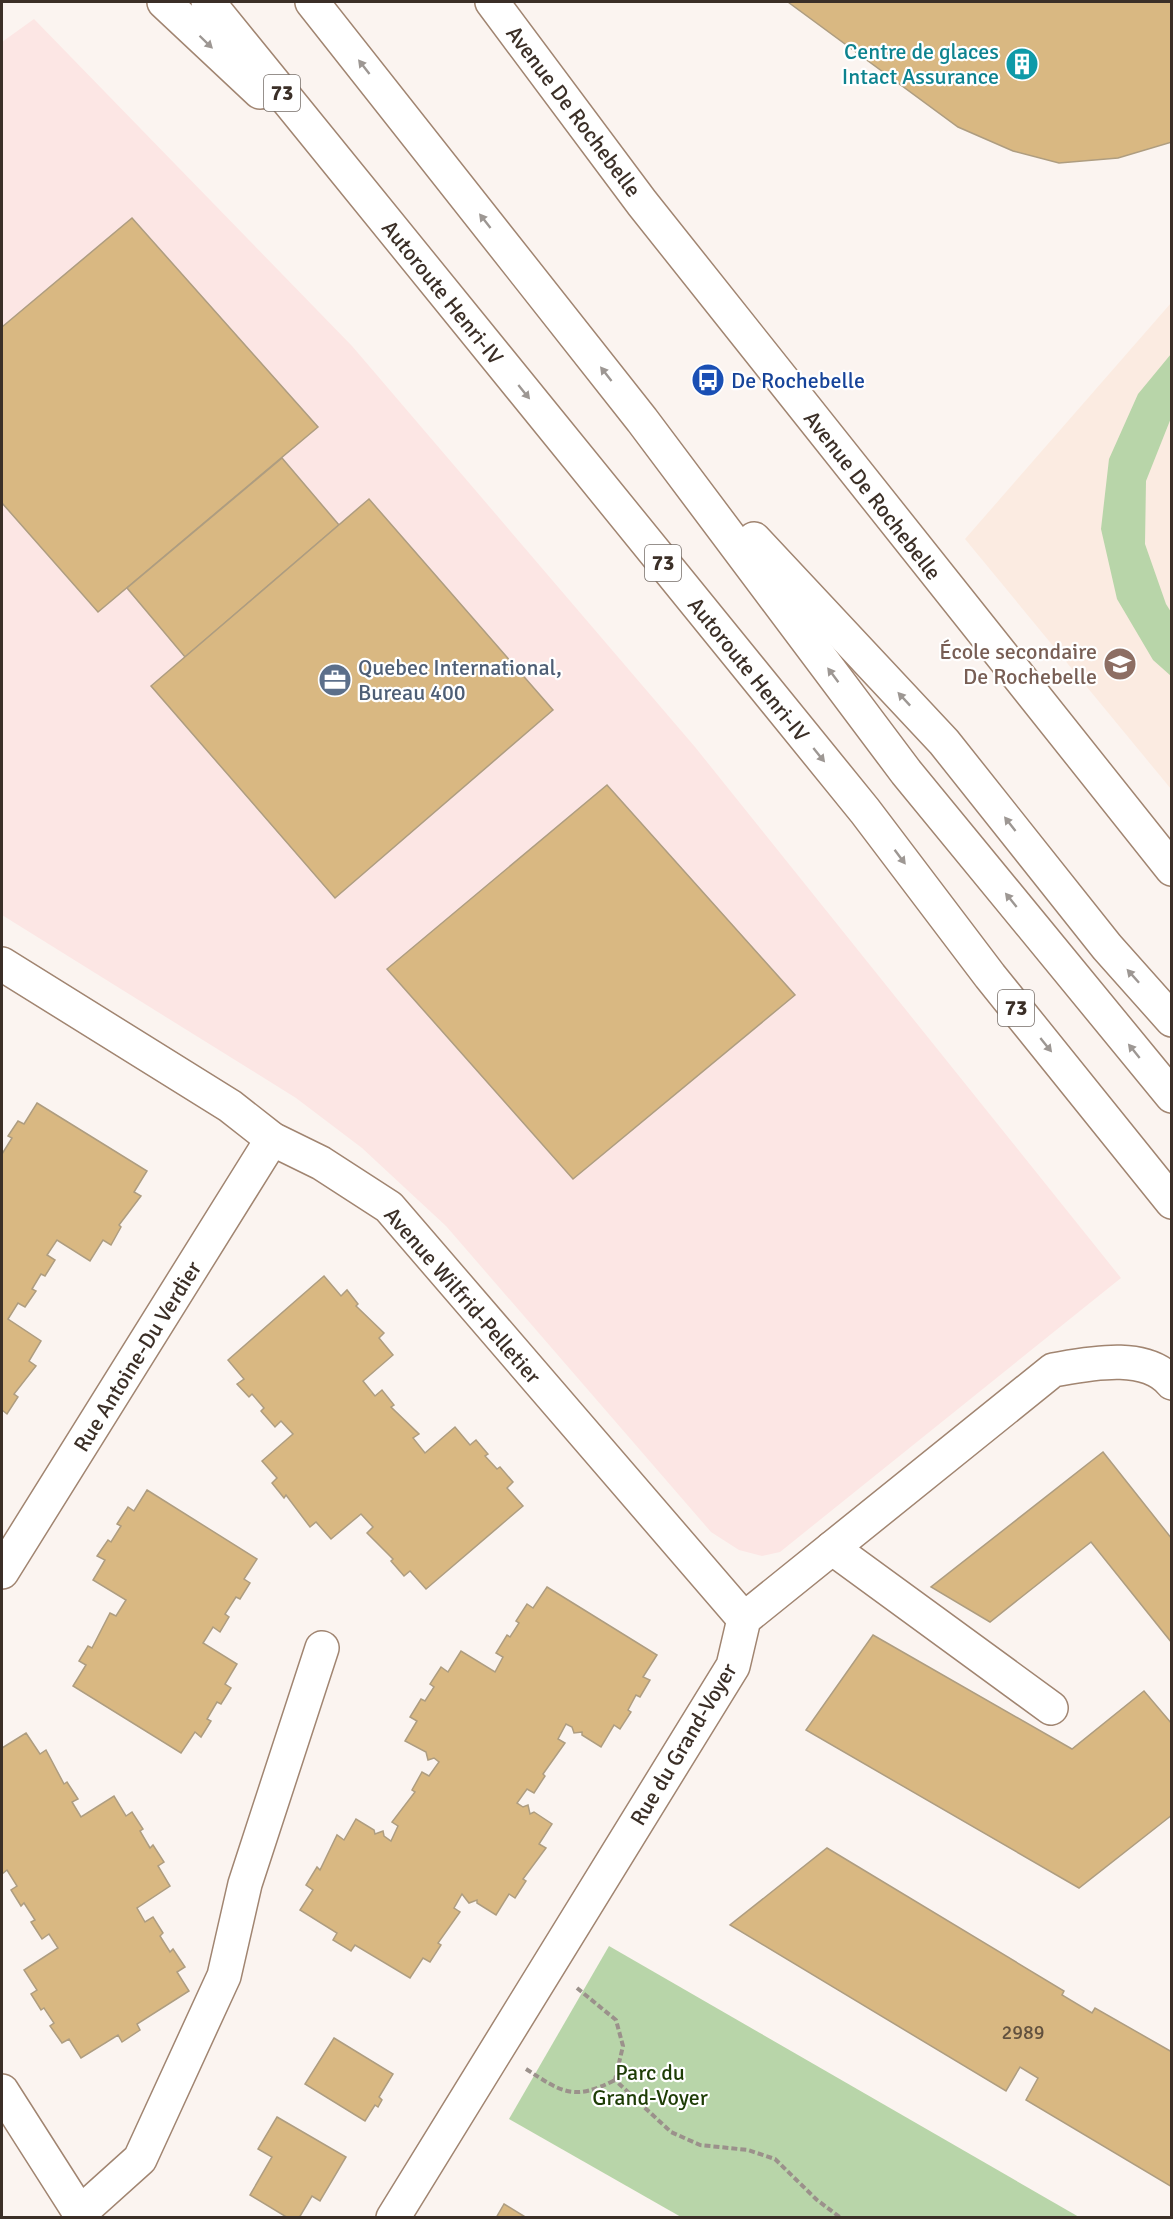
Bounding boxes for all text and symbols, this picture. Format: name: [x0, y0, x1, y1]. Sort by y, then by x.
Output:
street label: Avenue De Rochebelle: [500, 20, 647, 202]
one-way arrow: [199, 35, 214, 49]
place label: Centre de glaces Intact Assurance: [842, 38, 999, 90]
building icon: Centre de glaces Intact Assurance: [1004, 46, 1040, 82]
one-way arrow: [359, 60, 371, 75]
road number: 73: [264, 75, 300, 111]
one-way arrow: [480, 213, 492, 228]
street label: Autoroute Henri-IV: [376, 215, 509, 370]
bus stop icon: De Rochebelle: [690, 362, 726, 398]
one-way arrow: [600, 366, 612, 381]
place label: De Rochebelle: [731, 367, 865, 394]
one-way arrow: [517, 384, 530, 400]
street label: Avenue De Rochebelle: [798, 405, 947, 585]
road number: 73: [645, 545, 681, 581]
street label: Autoroute Henri-IV: [682, 592, 815, 747]
place label: École secondaire De Rochebelle: [939, 638, 1097, 690]
school or university icon: École secondaire De Rochebelle: [1102, 646, 1138, 682]
place label: Quebec International, Bureau 400: [358, 654, 562, 706]
office icon: Quebec International, Bureau 400: [317, 662, 353, 698]
one-way arrow: [828, 667, 840, 682]
one-way arrow: [898, 692, 912, 706]
one-way arrow: [813, 747, 826, 763]
one-way arrow: [1004, 817, 1016, 832]
one-way arrow: [894, 850, 906, 865]
one-way arrow: [1005, 893, 1018, 908]
one-way arrow: [1127, 969, 1140, 984]
road number: 73: [998, 990, 1034, 1026]
one-way arrow: [1039, 1037, 1051, 1052]
one-way arrow: [1128, 1043, 1141, 1059]
street label: Avenue Wilfrid-Pelletier: [378, 1201, 547, 1389]
street label: Rue Antoine-Du Verdier: [68, 1256, 207, 1457]
street label: Rue du Grand-Voyer: [624, 1658, 743, 1830]
house number: 2989: [1001, 2020, 1045, 2045]
park label: Parc du Grand-Voyer: [592, 2059, 708, 2111]

